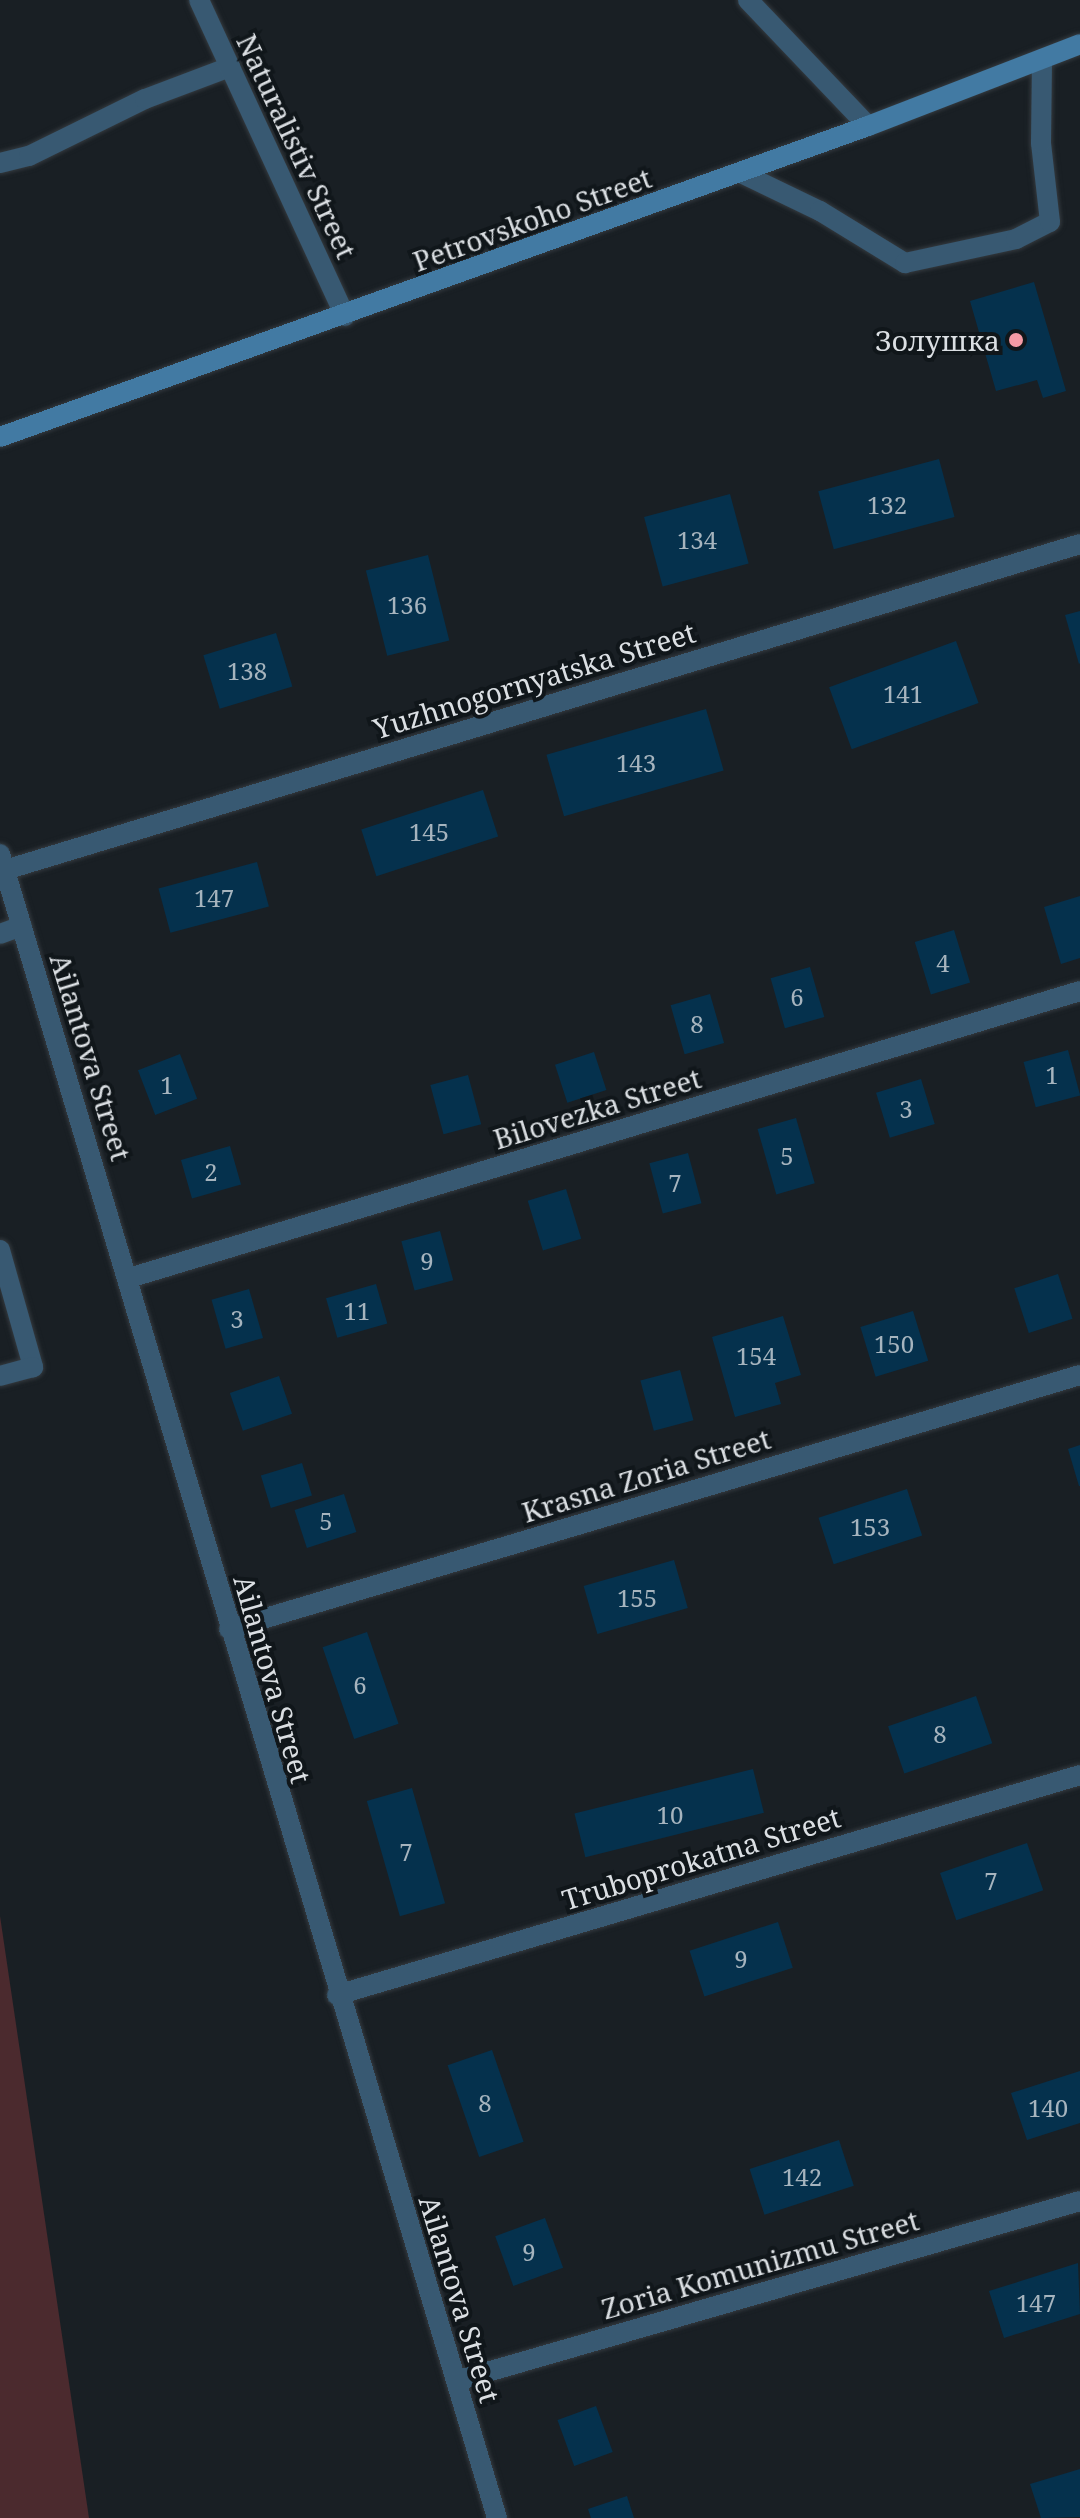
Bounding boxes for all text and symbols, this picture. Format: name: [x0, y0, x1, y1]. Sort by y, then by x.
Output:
street label: Naturalistiv Street: [230, 28, 364, 264]
street label: Petrovskoho Street: [408, 160, 656, 278]
place label: Золушка: [875, 323, 1000, 357]
marker: Золушка: [1007, 331, 1025, 349]
house number: 132: [867, 491, 907, 519]
house number: 134: [677, 526, 717, 554]
house number: 136: [387, 591, 427, 619]
street label: Yuzhnogornyatska Street: [369, 615, 699, 745]
house number: 138: [227, 657, 267, 685]
house number: 141: [883, 680, 923, 708]
house number: 143: [616, 749, 656, 777]
house number: 145: [409, 818, 449, 846]
house number: 147: [194, 884, 234, 912]
street label: Ailantova Street: [44, 949, 138, 1165]
house number: 4: [936, 949, 950, 977]
house number: 6: [790, 983, 804, 1011]
house number: 8: [690, 1010, 704, 1038]
street label: Bilovezka Street: [489, 1060, 705, 1156]
house number: 1: [1045, 1061, 1059, 1089]
house number: 1: [160, 1071, 174, 1099]
house number: 3: [899, 1095, 913, 1123]
house number: 5: [780, 1142, 794, 1170]
house number: 2: [204, 1158, 218, 1186]
house number: 7: [668, 1169, 682, 1197]
house number: 9: [420, 1247, 434, 1275]
house number: 11: [344, 1297, 370, 1325]
house number: 3: [230, 1305, 244, 1333]
house number: 150: [874, 1330, 914, 1358]
house number: 154: [736, 1342, 776, 1370]
street label: Krasna Zoria Street: [518, 1421, 774, 1529]
house number: 5: [319, 1507, 333, 1535]
house number: 153: [850, 1513, 890, 1541]
street label: Ailantova Street: [227, 1571, 319, 1787]
house number: 155: [617, 1584, 657, 1612]
house number: 6: [353, 1671, 367, 1699]
house number: 8: [933, 1720, 947, 1748]
street label: Truboprokatna Street: [558, 1800, 844, 1916]
house number: 10: [657, 1801, 683, 1829]
house number: 7: [399, 1838, 413, 1866]
house number: 7: [984, 1867, 998, 1895]
house number: 9: [734, 1945, 748, 1973]
house number: 8: [478, 2089, 492, 2117]
house number: 140: [1028, 2094, 1068, 2122]
house number: 142: [782, 2163, 822, 2191]
street label: Ailantova Street: [413, 2191, 507, 2407]
street label: Zoria Komunizmu Street: [598, 2203, 922, 2325]
house number: 9: [522, 2238, 536, 2266]
house number: 147: [1016, 2289, 1056, 2317]

